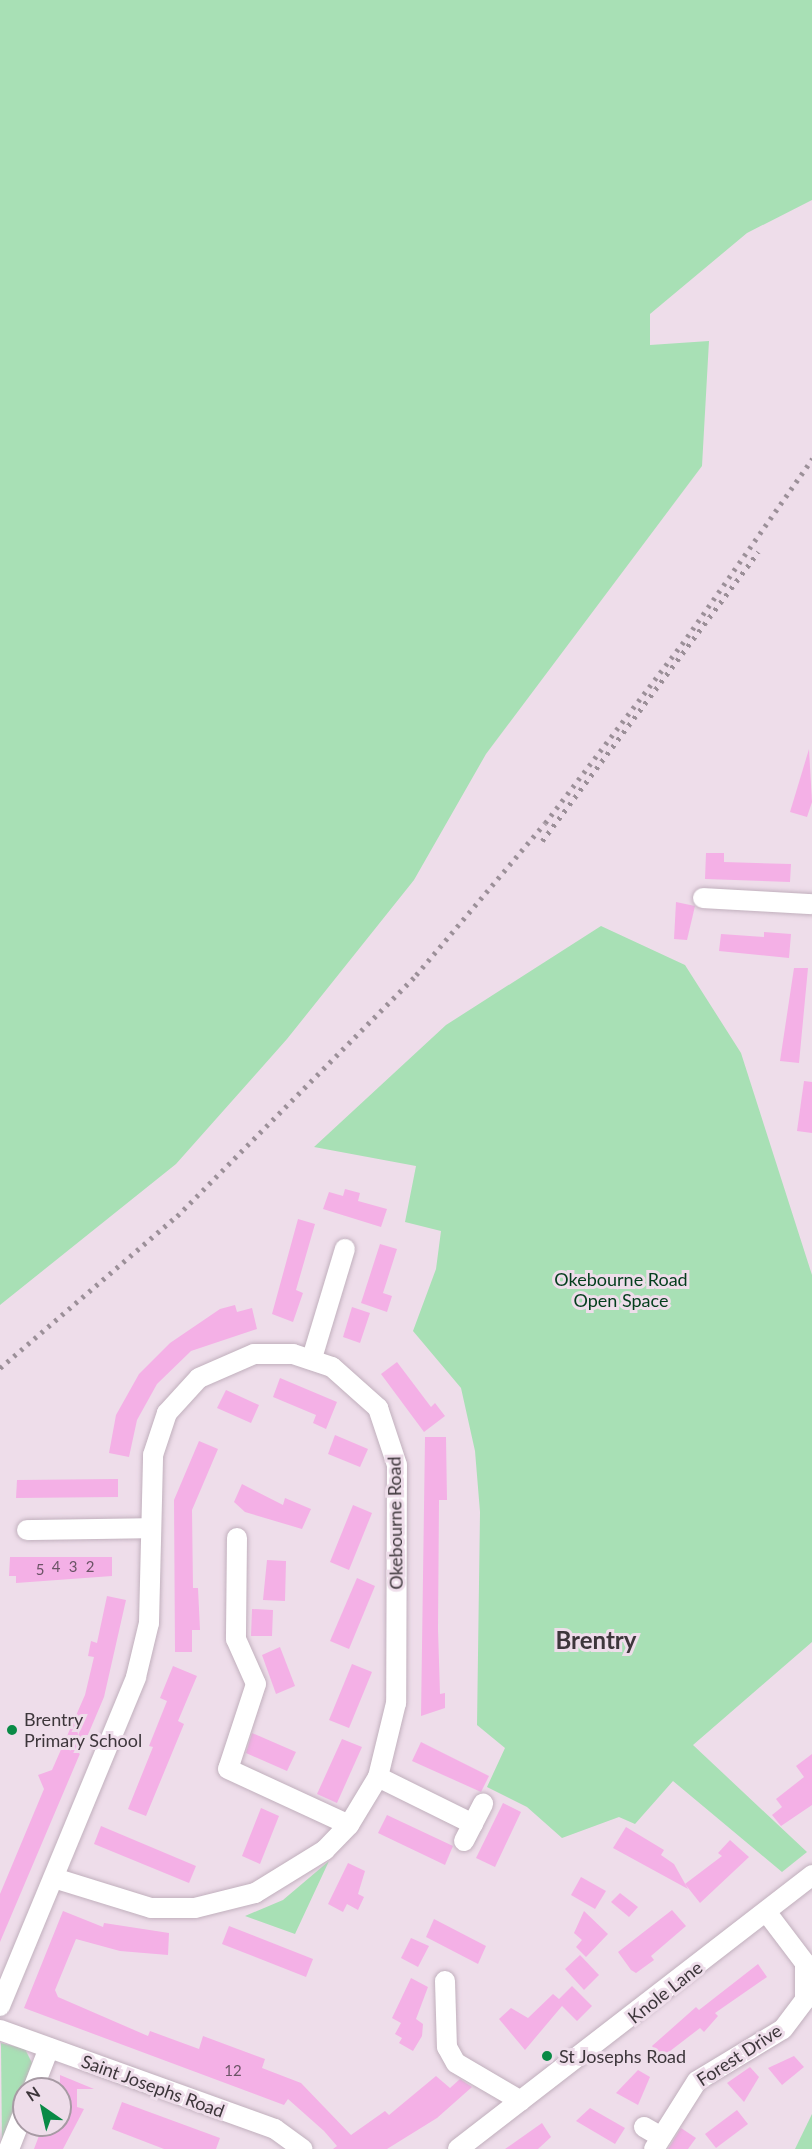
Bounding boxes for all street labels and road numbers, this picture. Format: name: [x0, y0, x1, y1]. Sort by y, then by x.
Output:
street label: Okebourne Road: [383, 1456, 407, 1590]
street label: Knole Lane: [624, 1956, 706, 2028]
street label: Forest Drive: [692, 2020, 786, 2090]
street label: Saint Josephs Road: [78, 2050, 228, 2122]

